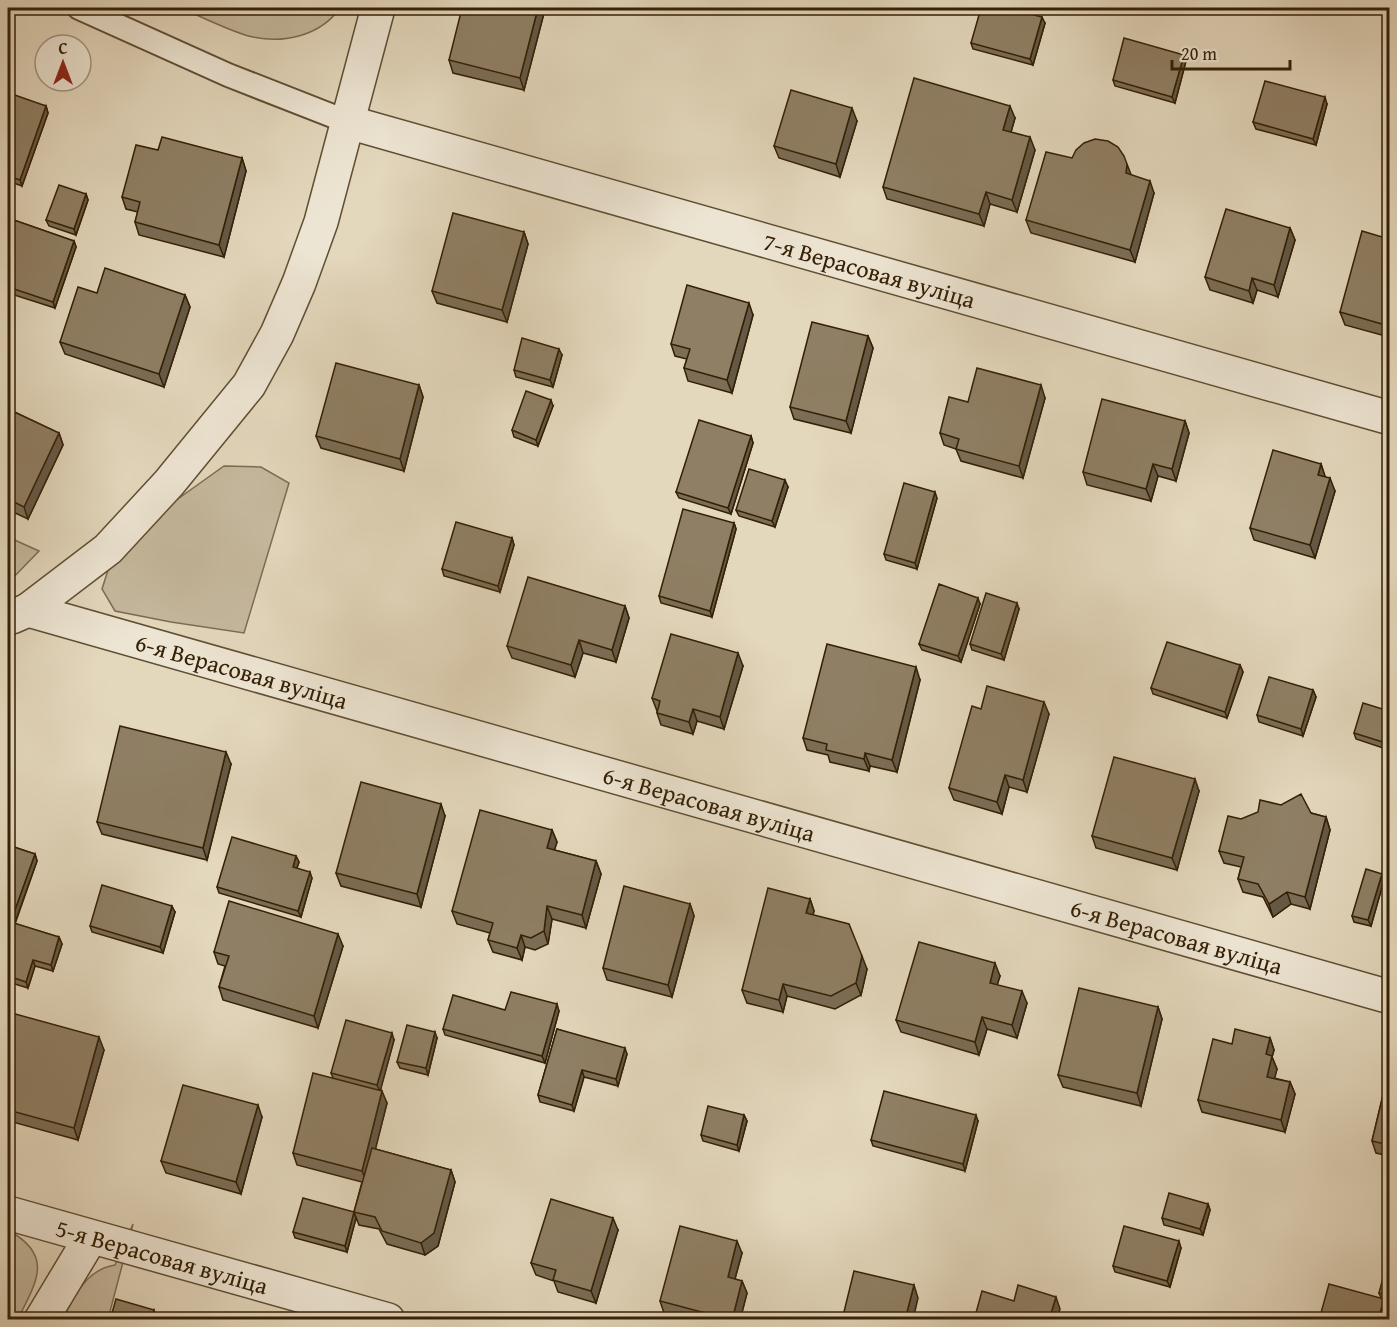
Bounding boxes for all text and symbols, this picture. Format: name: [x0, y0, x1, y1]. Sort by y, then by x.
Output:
north arrow: [33, 33, 93, 93]
scale bar: [1172, 33, 1290, 71]
text: С: [58, 36, 68, 60]
text: 20 m: [1181, 40, 1217, 67]
street label: 7-я Верасовая вуліца: [759, 223, 980, 317]
street label: 6-я Верасовая вуліца: [131, 624, 352, 718]
street label: 6-я Верасовая вуліца: [599, 757, 820, 850]
street label: 6-я Верасовая вуліца: [1066, 890, 1287, 983]
street label: 5-я Верасовая вуліца: [52, 1210, 273, 1303]

